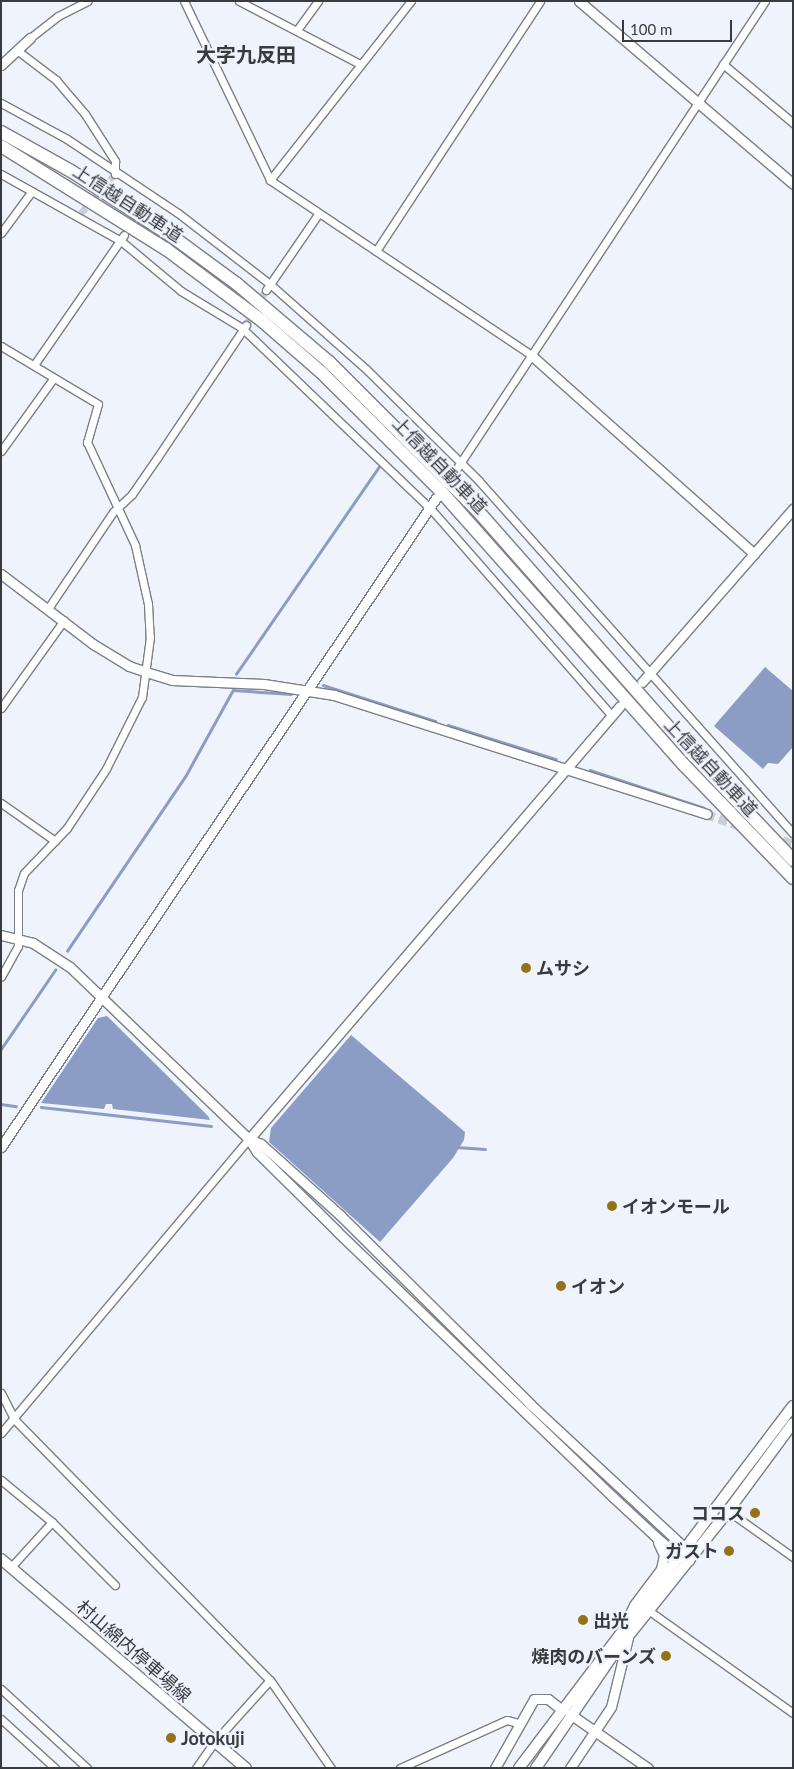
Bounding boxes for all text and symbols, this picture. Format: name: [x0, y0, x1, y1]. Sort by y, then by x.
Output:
scale bar: [624, 10, 734, 42]
text: 100 m: [630, 20, 672, 38]
district label: 大字九反田: [196, 42, 296, 66]
street label: 上信越自動車道: [69, 160, 187, 246]
street label: 上信越自動車道: [388, 412, 492, 518]
street label: 上信越自動車道: [660, 714, 762, 820]
place label: ムサシ: [536, 957, 590, 979]
marker: ムサシ: [520, 962, 532, 974]
place label: イオンモール: [622, 1195, 730, 1217]
marker: イオンモール: [606, 1200, 618, 1212]
place label: イオン: [571, 1275, 625, 1297]
marker: イオン: [555, 1280, 567, 1292]
place label: ココス: [691, 1502, 745, 1524]
marker: ココス: [749, 1507, 761, 1519]
place label: ガスト: [665, 1540, 719, 1562]
marker: ガスト: [723, 1545, 735, 1557]
street label: 村山綿内停車場線: [73, 1596, 195, 1706]
place label: 出光: [593, 1609, 629, 1631]
marker: 出光: [577, 1614, 589, 1626]
place label: 焼肉のバーンズ: [530, 1645, 656, 1667]
marker: 焼肉のバーンズ: [660, 1650, 672, 1662]
place label: Jotokuji: [181, 1727, 244, 1749]
marker: Jotokuji: [165, 1732, 177, 1744]

